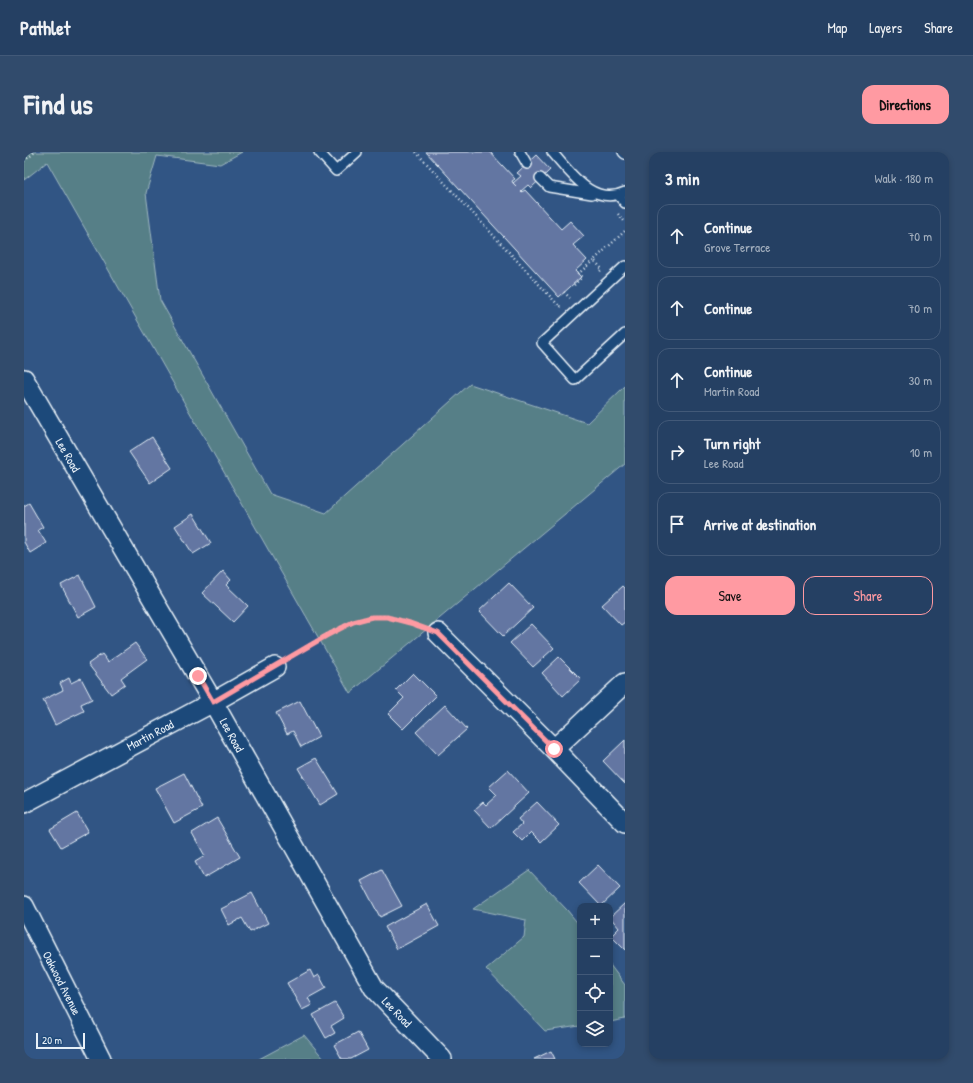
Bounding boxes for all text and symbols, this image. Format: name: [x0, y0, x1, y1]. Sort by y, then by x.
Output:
text: Pathlet: [20, 15, 70, 41]
text: Map: [827, 18, 847, 37]
text: Layers: [869, 18, 902, 37]
text: Share: [924, 18, 953, 37]
text: Find us: [24, 85, 93, 123]
button: Directions: [862, 85, 949, 124]
text: 3 min: [665, 167, 700, 190]
text: Walk · 180 m: [874, 169, 933, 187]
text: Continue: [704, 217, 752, 238]
icon: ahead: [666, 225, 688, 247]
text: 70 m: [908, 227, 932, 245]
text: Grove Terrace: [704, 238, 770, 256]
icon: ahead: [666, 297, 688, 319]
text: Continue: [704, 298, 752, 319]
text: 70 m: [908, 299, 932, 317]
text: Continue: [704, 361, 752, 382]
icon: ahead: [666, 369, 688, 391]
text: 30 m: [909, 371, 932, 389]
text: Martin Road: [704, 382, 759, 400]
text: Turn right: [704, 433, 760, 454]
street label: Lee Road: [52, 435, 85, 475]
icon: right: [666, 441, 688, 463]
text: 10 m: [910, 443, 932, 461]
text: Lee Road: [704, 454, 743, 472]
icon: arrive: [666, 513, 688, 535]
text: Arrive at destination: [704, 514, 816, 535]
button: Save: [665, 576, 795, 615]
button: Share: [803, 576, 933, 615]
route end: [189, 667, 207, 685]
street label: Martin Road: [123, 715, 177, 755]
street label: Lee Road: [216, 715, 248, 755]
route start: [545, 740, 563, 758]
map controls: [577, 903, 613, 1047]
button: +: [577, 903, 613, 939]
button: −: [577, 939, 613, 975]
street label: Oakwood Avenue: [39, 948, 85, 1018]
button: locate: [577, 975, 613, 1011]
street label: Lee Road: [378, 993, 416, 1031]
button: layers: [577, 1011, 613, 1047]
scale bar: [36, 1031, 85, 1050]
text: 20 m: [42, 1033, 62, 1047]

